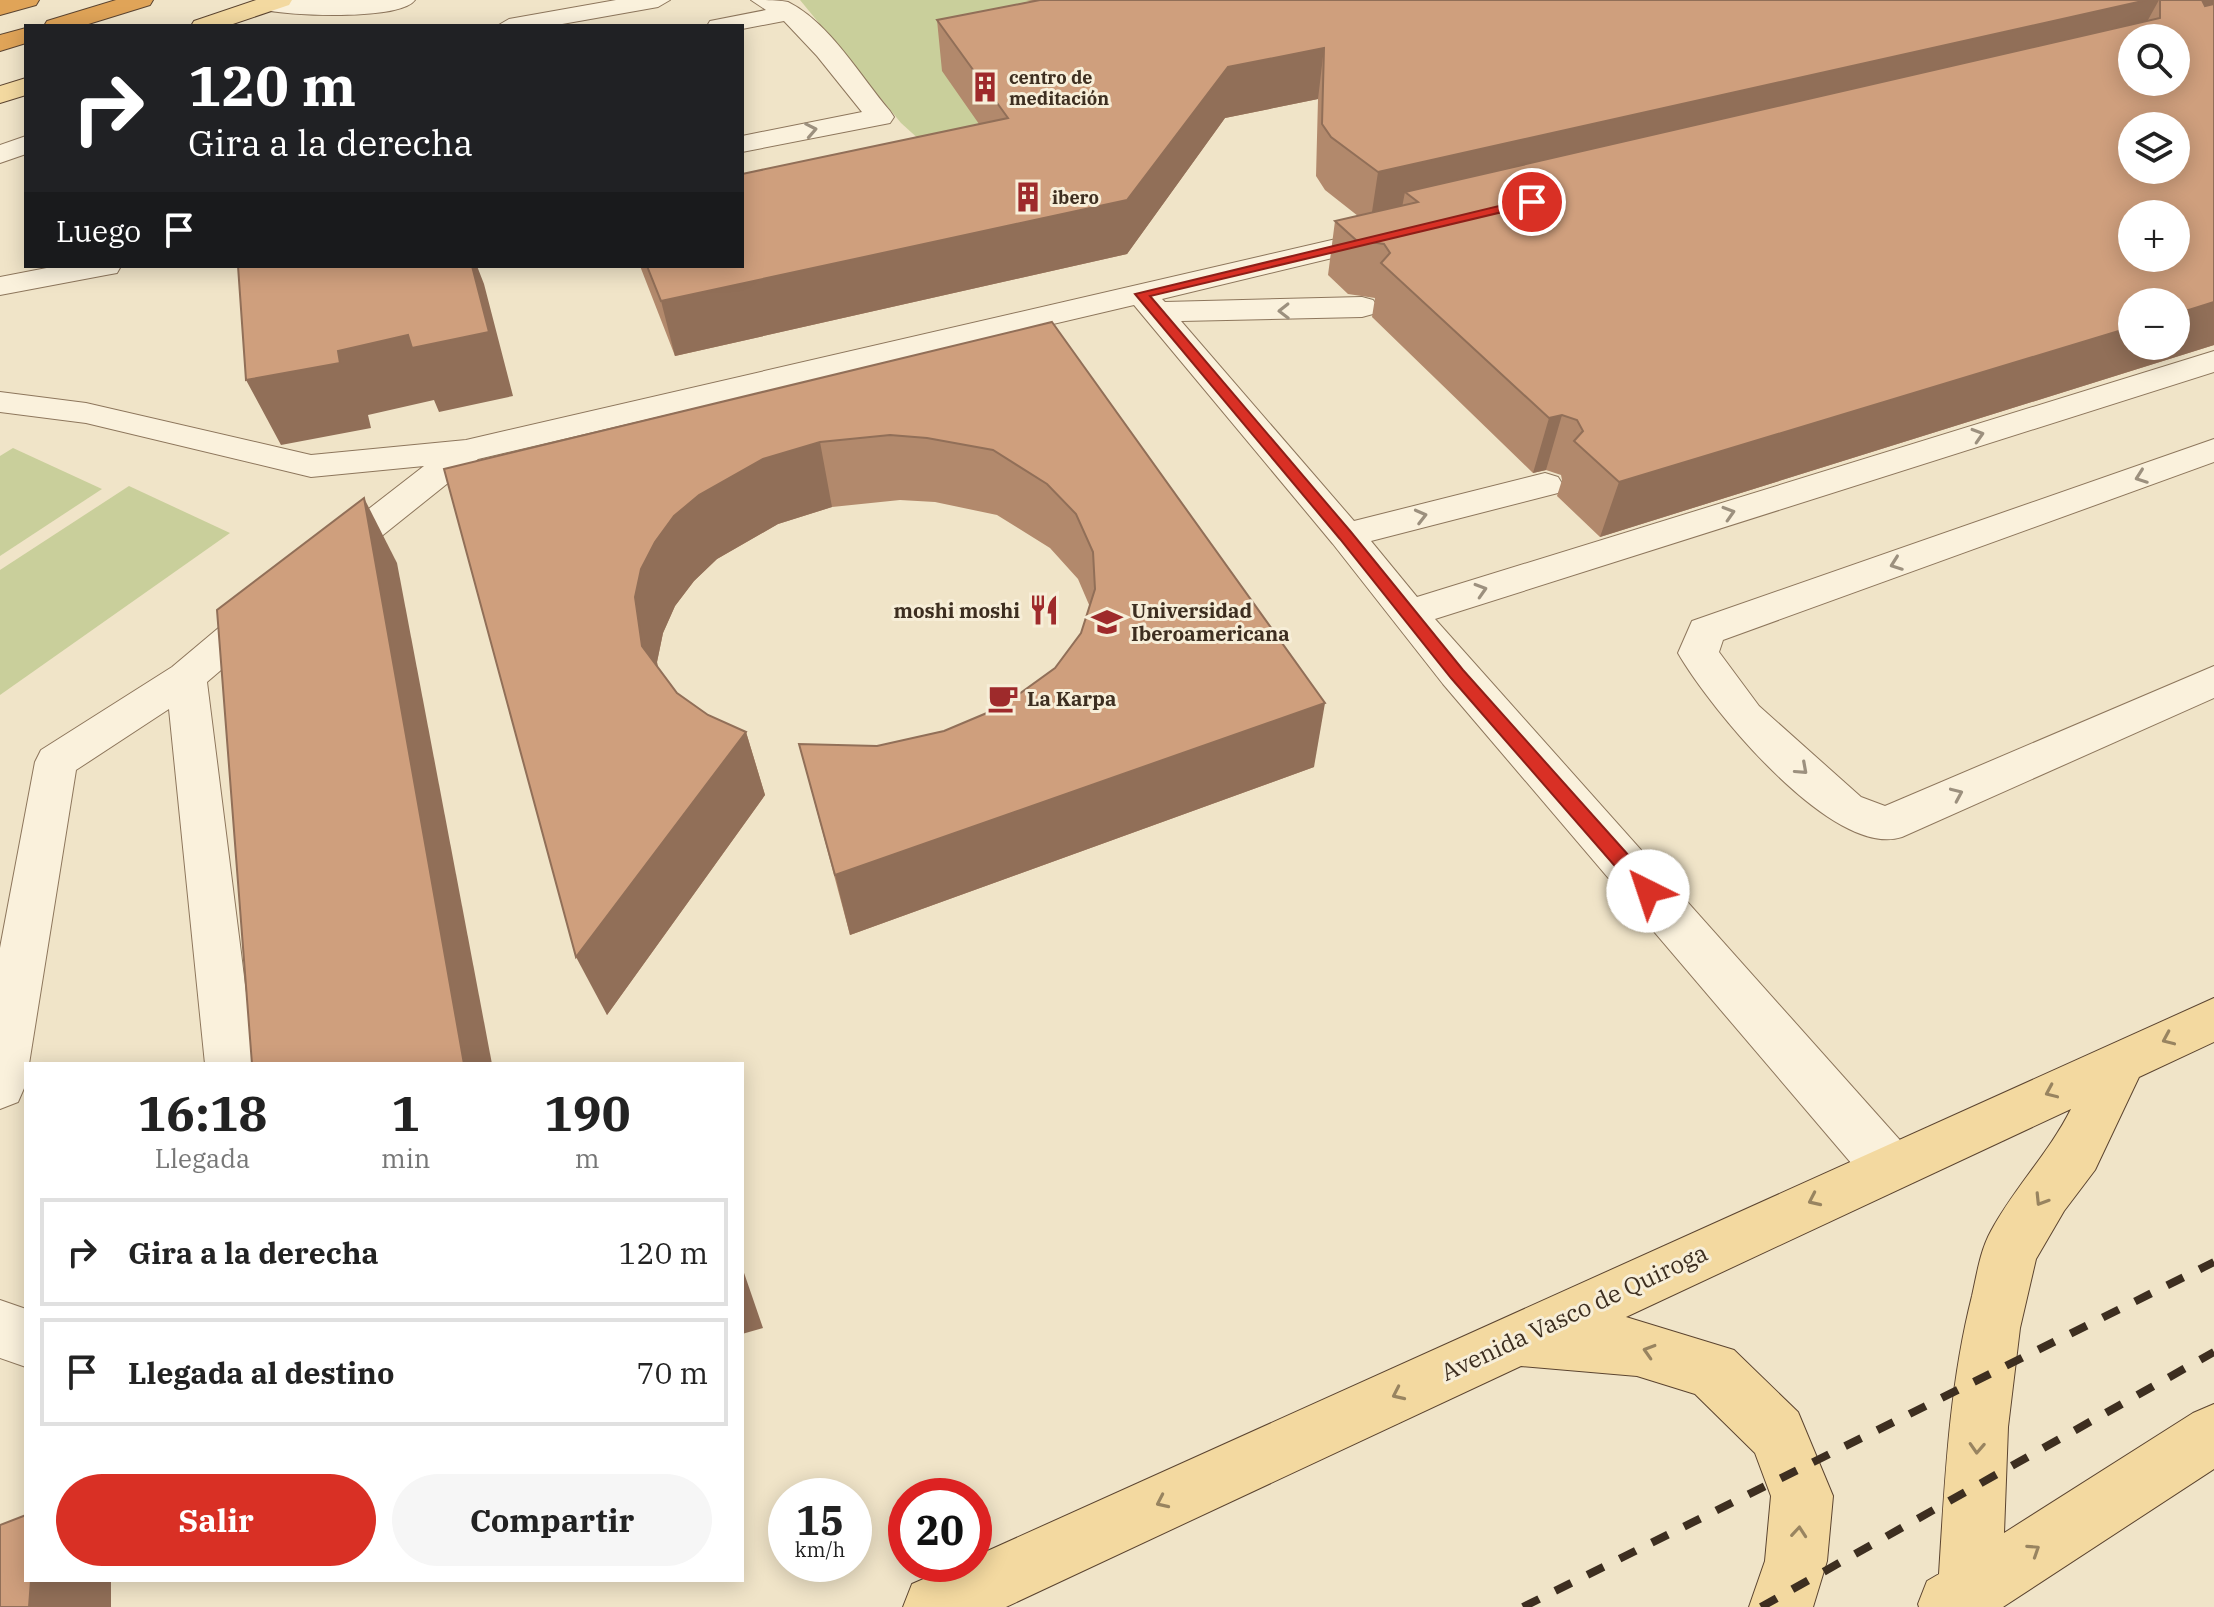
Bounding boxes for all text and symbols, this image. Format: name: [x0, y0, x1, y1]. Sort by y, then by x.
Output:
map controls: [2118, 24, 2190, 360]
button: search: [2118, 24, 2190, 96]
text: 120 m: [188, 49, 356, 121]
icon: right: [56, 56, 160, 160]
place label: centro de meditación: [1009, 66, 1109, 110]
building icon: centro de meditación: [968, 70, 1002, 104]
button: layers: [2118, 112, 2190, 184]
text: Gira a la derecha: [188, 119, 473, 166]
one-way arrow: [804, 123, 818, 140]
pin: [1498, 168, 1566, 236]
building icon: ibero: [1011, 180, 1045, 214]
icon: arrive: [1510, 180, 1554, 224]
place label: ibero: [1052, 186, 1099, 209]
button: +: [2118, 200, 2190, 272]
icon: arrive: [157, 208, 201, 252]
text: Luego: [56, 211, 141, 250]
button: −: [2118, 288, 2190, 360]
one-way arrow: [1277, 302, 1290, 319]
one-way arrow: [1970, 428, 1984, 444]
one-way arrow: [2134, 467, 2148, 483]
one-way arrow: [1722, 506, 1736, 522]
one-way arrow: [1414, 508, 1428, 525]
one-way arrow: [1889, 554, 1903, 570]
one-way arrow: [1474, 584, 1488, 600]
restaurant icon: moshi moshi: [1027, 593, 1061, 627]
place label: moshi moshi: [893, 597, 1020, 624]
place label: Universidad Iberoamericana: [1131, 597, 1290, 647]
school or university icon: Universidad Iberoamericana: [1090, 605, 1124, 639]
cafe icon: La Karpa: [986, 681, 1020, 715]
place label: La Karpa: [1027, 685, 1116, 712]
one-way arrow: [1792, 760, 1807, 774]
one-way arrow: [1949, 788, 1963, 804]
position arrow: [1606, 849, 1690, 933]
one-way arrow: [2162, 1030, 2176, 1046]
text: 16:18: [138, 1082, 267, 1144]
text: 1: [391, 1082, 420, 1144]
text: 190: [544, 1082, 630, 1144]
one-way arrow: [2044, 1083, 2059, 1099]
text: Llegada: [155, 1141, 250, 1175]
text: min: [381, 1141, 430, 1175]
text: m: [575, 1141, 600, 1175]
one-way arrow: [1808, 1190, 1823, 1206]
one-way arrow: [2035, 1191, 2051, 1206]
icon: right: [60, 1230, 104, 1274]
text: Gira a la derecha: [128, 1233, 379, 1272]
text: 120 m: [618, 1233, 708, 1272]
street label: Avenida Vasco de Quiroga: [1435, 1236, 1713, 1388]
one-way arrow: [1642, 1344, 1656, 1360]
icon: arrive: [60, 1350, 104, 1394]
text: Llegada al destino: [128, 1353, 394, 1392]
text: 70 m: [636, 1353, 708, 1392]
one-way arrow: [1392, 1384, 1407, 1400]
one-way arrow: [1969, 1442, 1986, 1455]
button: Salir: [56, 1474, 376, 1566]
button: Compartir: [392, 1474, 712, 1566]
speed limit sign: 20: [888, 1478, 992, 1582]
one-way arrow: [1156, 1493, 1171, 1509]
text: 15: [796, 1494, 844, 1546]
one-way arrow: [1790, 1525, 1807, 1538]
text: km/h: [795, 1536, 845, 1563]
one-way arrow: [2025, 1544, 2040, 1559]

